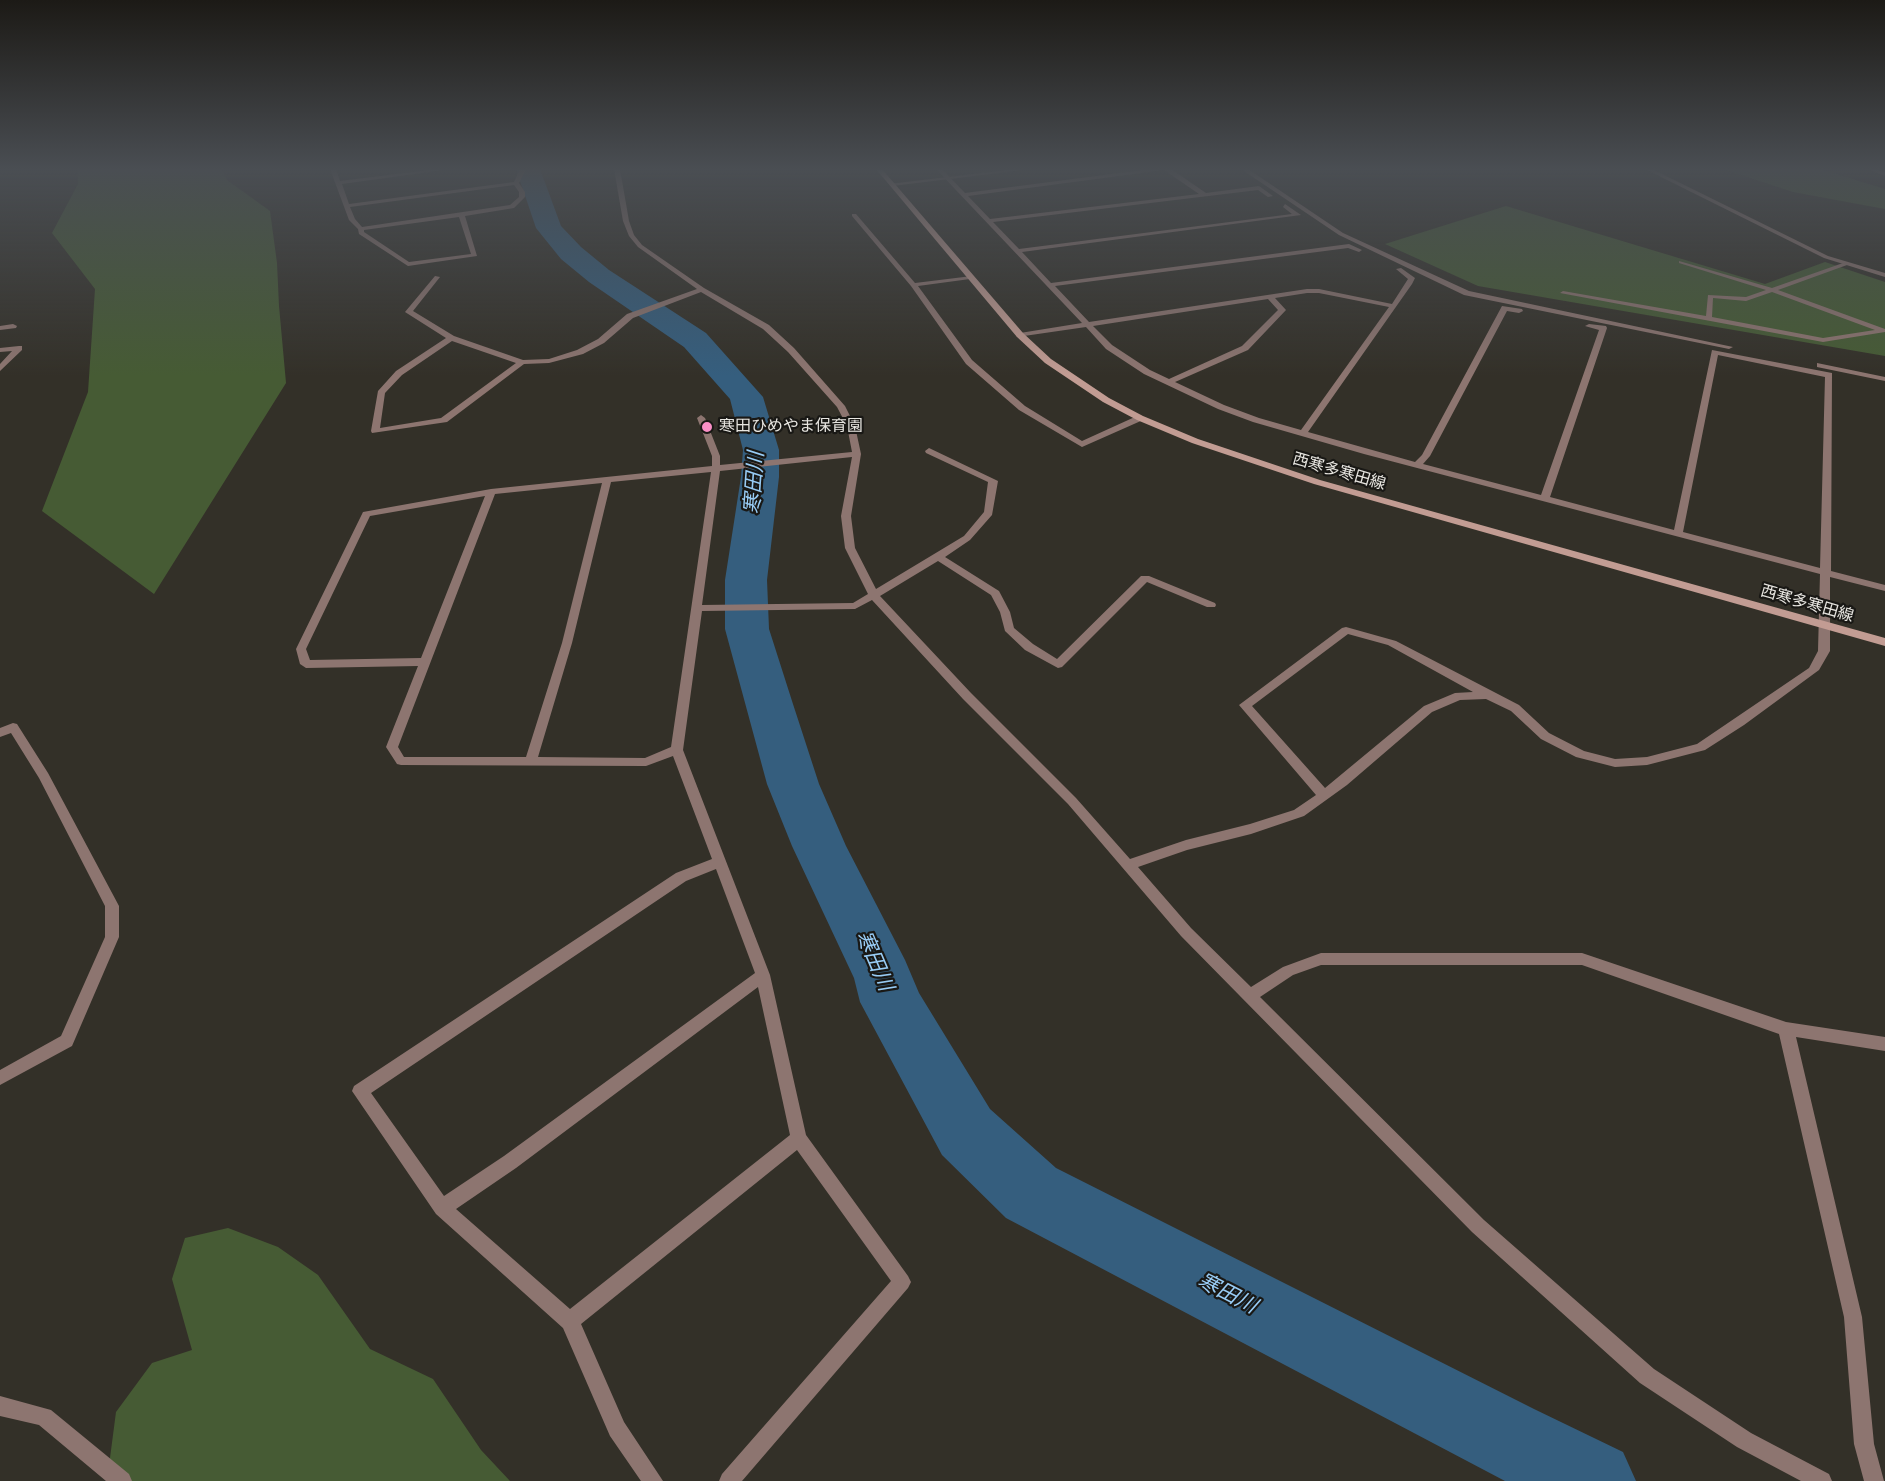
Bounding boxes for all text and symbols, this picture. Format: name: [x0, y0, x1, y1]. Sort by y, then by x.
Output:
place label: 寒田ひめやま保育園: [719, 417, 863, 437]
marker: 寒田ひめやま保育園: [700, 420, 714, 434]
street label: 西寒多寒田線: [1290, 450, 1388, 494]
water label: 寒田川: [740, 451, 770, 515]
street label: 西寒多寒田線: [1758, 582, 1856, 626]
water label: 寒田川: [850, 927, 898, 995]
water label: 寒田川: [1193, 1268, 1261, 1320]

